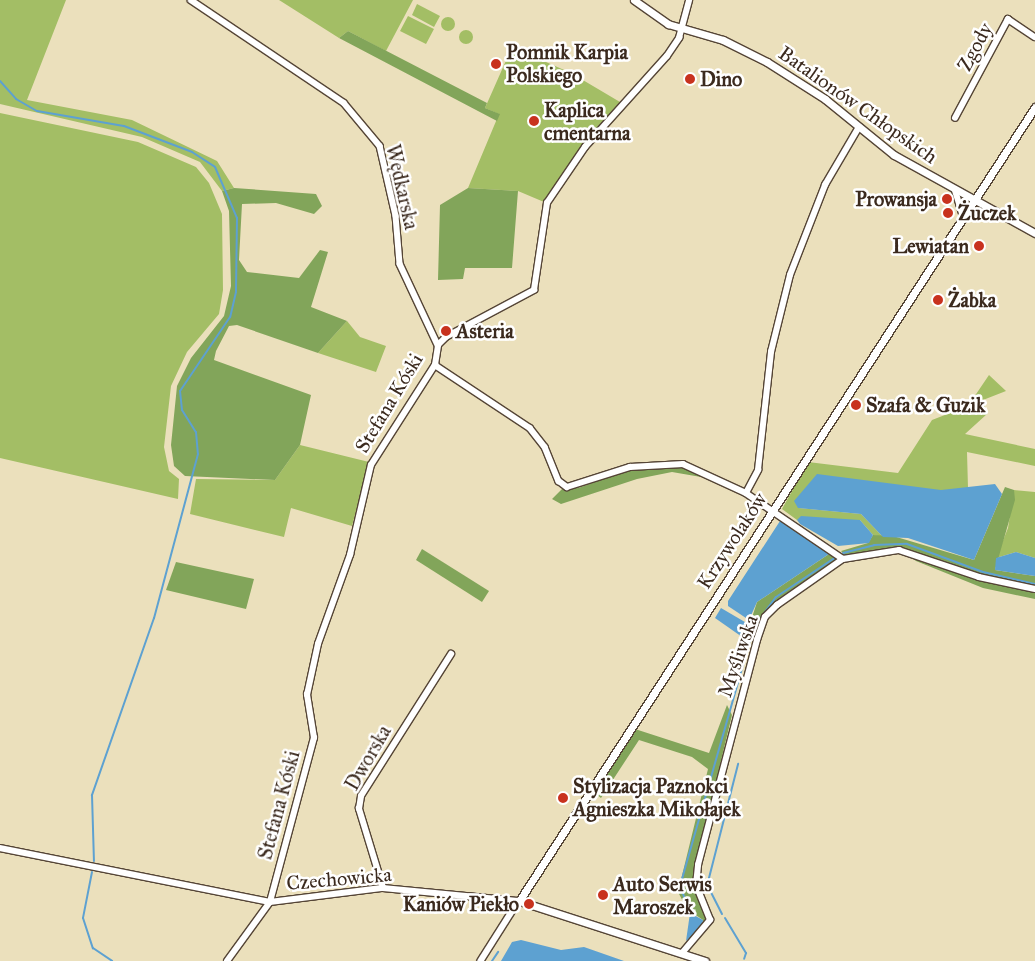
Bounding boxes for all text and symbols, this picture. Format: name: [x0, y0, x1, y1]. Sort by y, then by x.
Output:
street label: Zgody: [952, 19, 998, 75]
place label: Pomnik Karpia Polskiego: [506, 40, 628, 87]
street label: Batalionów Chłopskich: [774, 41, 942, 169]
marker: Pomnik Karpia Polskiego: [490, 58, 502, 70]
place label: Dino: [700, 67, 742, 91]
marker: Dino: [684, 73, 696, 85]
place label: Kaplica cmentarna: [544, 98, 631, 145]
marker: Kaplica cmentarna: [528, 115, 540, 127]
street label: Wędkarska: [381, 142, 423, 232]
place label: Prowansja: [855, 187, 937, 211]
marker: Prowansja: [941, 193, 953, 205]
place label: Żuczek: [958, 201, 1016, 225]
marker: Żuczek: [942, 207, 954, 219]
place label: Lewiatan: [893, 234, 969, 258]
marker: Lewiatan: [973, 240, 985, 252]
place label: Żabka: [948, 288, 996, 312]
marker: Żabka: [932, 294, 944, 306]
place label: Asteria: [456, 319, 514, 343]
marker: Asteria: [440, 325, 452, 337]
street label: Stefana Kóski: [350, 349, 428, 457]
place label: Szafa & Guzik: [866, 393, 985, 417]
marker: Szafa & Guzik: [850, 399, 862, 411]
street label: Krzywolaków: [692, 489, 772, 593]
street label: Myśliwska: [713, 612, 763, 700]
street label: Dworska: [340, 721, 396, 795]
street label: Stefana Kóski: [253, 748, 305, 862]
place label: Stylizacja Paznokci Agnieszka Mikołajek: [573, 774, 741, 821]
marker: Stylizacja Paznokci Agnieszka Mikołajek: [557, 792, 569, 804]
street label: Czechowicka: [285, 862, 393, 896]
place label: Auto Serwis Maroszek: [613, 872, 712, 919]
marker: Auto Serwis Maroszek: [597, 889, 609, 901]
place label: Kaniów Piekło: [403, 892, 519, 916]
marker: Kaniów Piekło: [523, 898, 535, 910]

